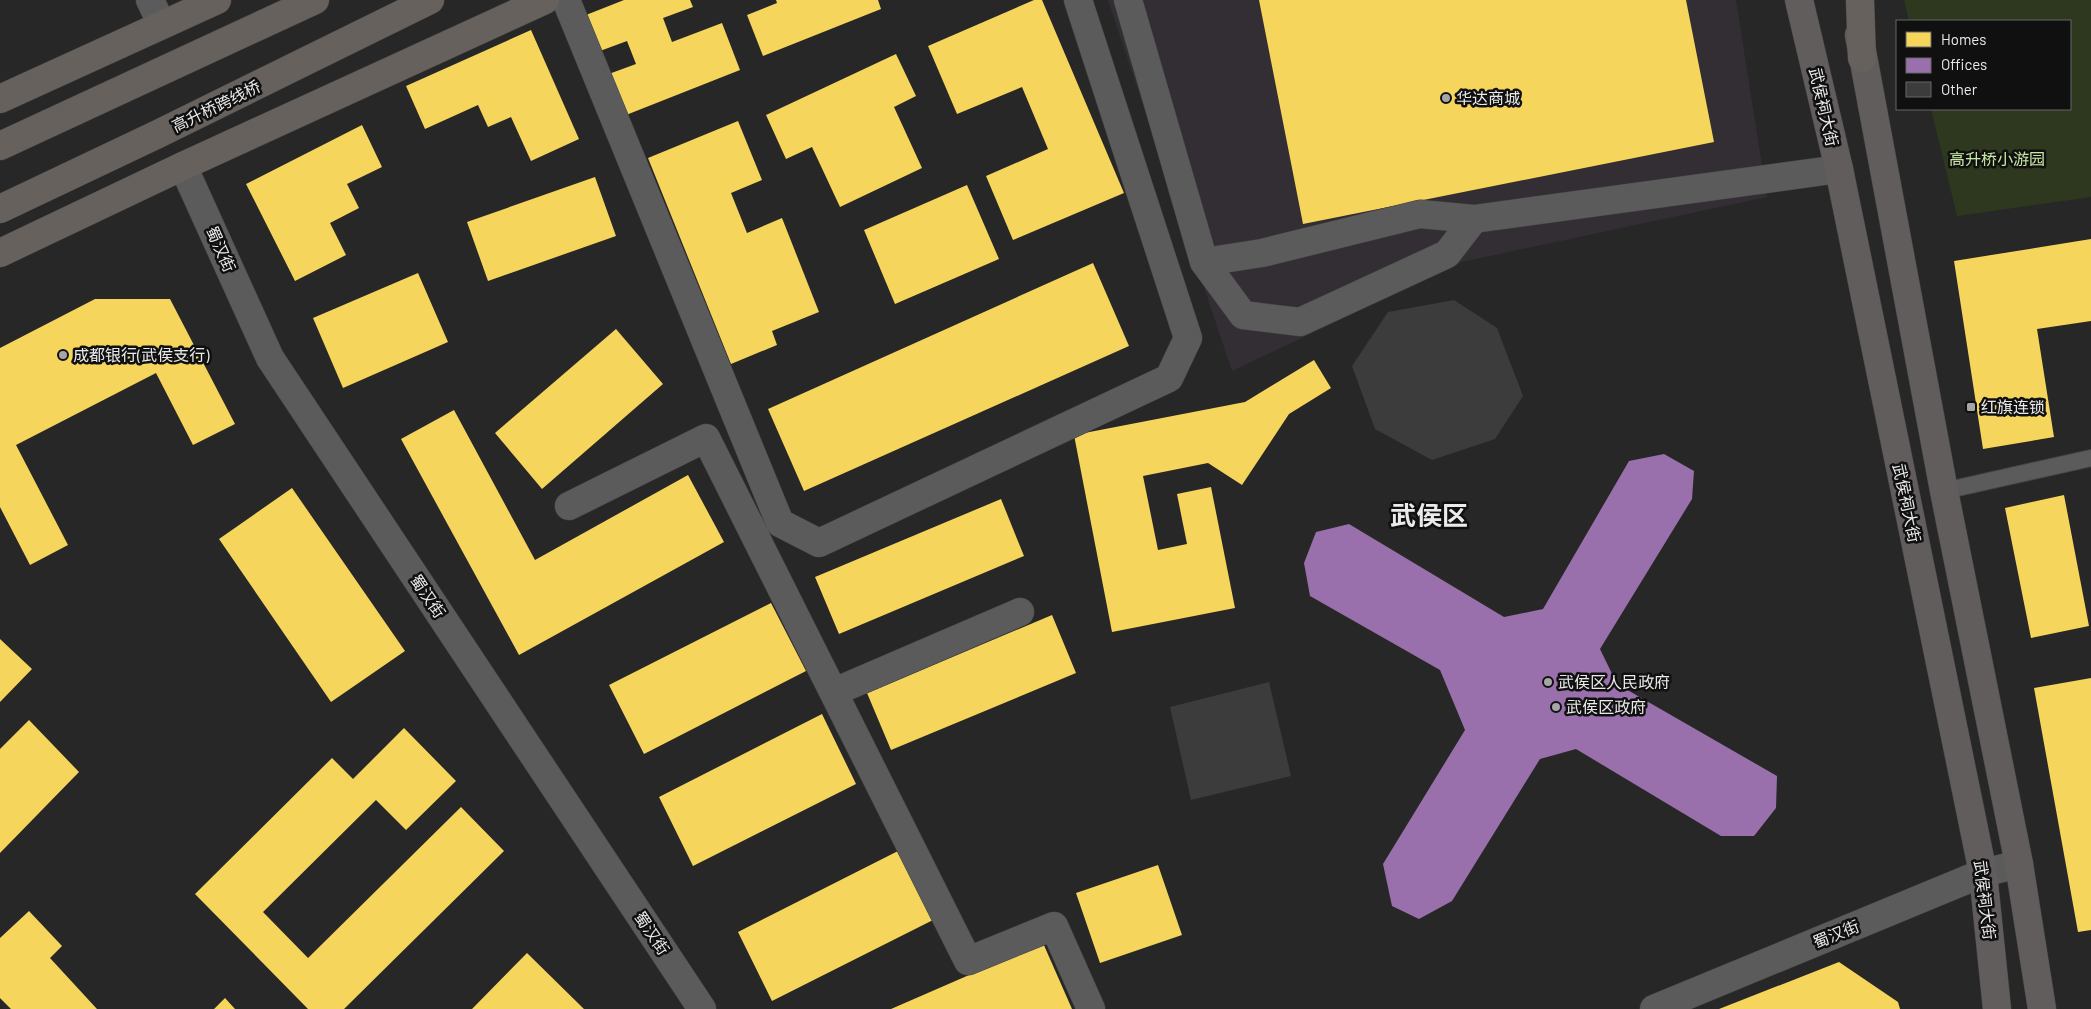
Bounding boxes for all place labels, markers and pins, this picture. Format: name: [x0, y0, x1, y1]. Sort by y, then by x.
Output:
place label: 华达商城: [1456, 88, 1520, 107]
marker: 华达商城: [1440, 92, 1452, 104]
place label: 成都银行(武侯支行): [73, 345, 210, 364]
marker: 成都银行(武侯支行): [57, 349, 69, 361]
place label: 红旗连锁: [1981, 397, 2045, 416]
marker: 红旗连锁: [1965, 401, 1977, 413]
place label: 武侯区人民政府: [1558, 672, 1670, 691]
marker: 武侯区人民政府: [1542, 676, 1554, 688]
place label: 武侯区政府: [1566, 697, 1646, 716]
marker: 武侯区政府: [1550, 701, 1562, 713]

